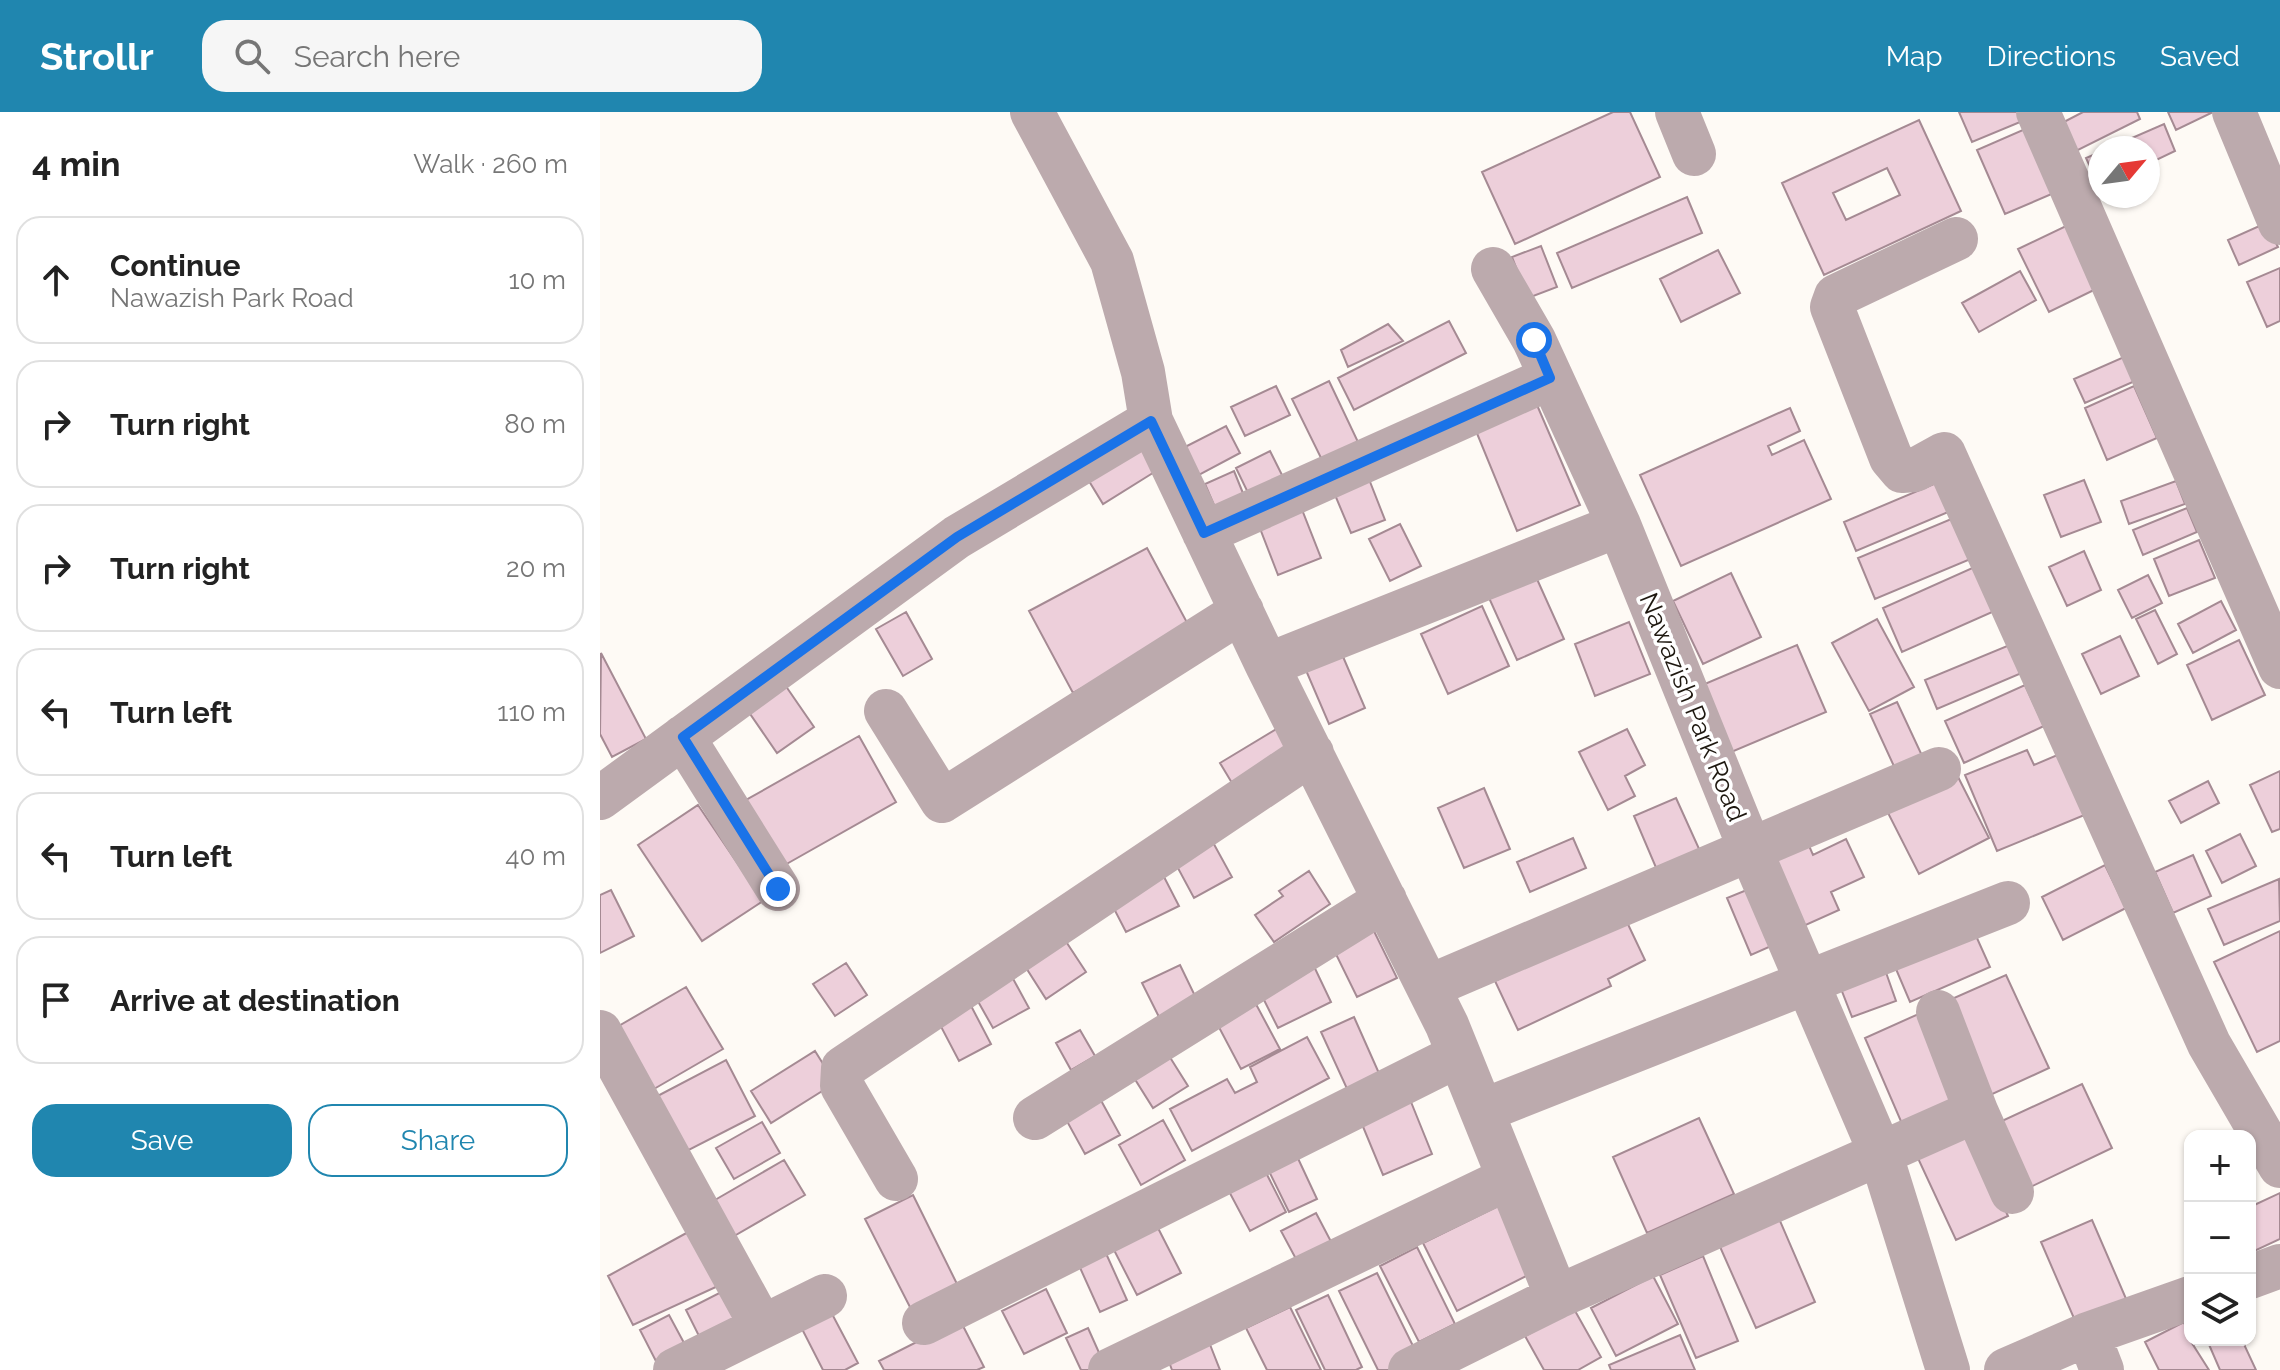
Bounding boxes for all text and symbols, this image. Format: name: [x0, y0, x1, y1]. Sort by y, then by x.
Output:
search box: [202, 20, 762, 92]
text: Strollr: [40, 34, 154, 79]
icon: search: [230, 34, 274, 78]
text: Search here: [294, 39, 460, 74]
text: Map: [1886, 40, 1943, 73]
text: Directions: [1987, 40, 2116, 73]
text: Saved: [2160, 40, 2240, 73]
north arrow: [2088, 136, 2160, 208]
text: 4 min: [32, 144, 120, 184]
text: Walk · 260 m: [413, 149, 568, 179]
text: Continue: [110, 248, 241, 283]
icon: ahead: [34, 258, 78, 302]
text: 10 m: [508, 265, 566, 295]
text: Nawazish Park Road: [110, 283, 354, 313]
route start: [1516, 322, 1552, 358]
icon: right: [34, 402, 78, 446]
text: Turn right: [110, 407, 250, 442]
text: 80 m: [504, 409, 566, 439]
icon: right: [34, 546, 78, 590]
text: Turn right: [110, 551, 250, 586]
text: 20 m: [506, 553, 566, 583]
street label: Nawazish Park Road: [1633, 588, 1753, 826]
icon: left: [34, 690, 78, 734]
text: Turn left: [110, 695, 232, 730]
text: 110 m: [497, 697, 566, 727]
icon: left: [34, 834, 78, 878]
text: Turn left: [110, 839, 232, 874]
text: 40 m: [505, 841, 566, 871]
route end: [760, 871, 796, 907]
icon: arrive: [34, 978, 78, 1022]
text: Arrive at destination: [110, 983, 400, 1018]
button: Save: [32, 1104, 292, 1177]
button: Share: [308, 1104, 568, 1177]
map controls: [2184, 1130, 2256, 1346]
button: +: [2184, 1130, 2256, 1202]
button: −: [2184, 1202, 2256, 1274]
button: layers: [2184, 1274, 2256, 1346]

